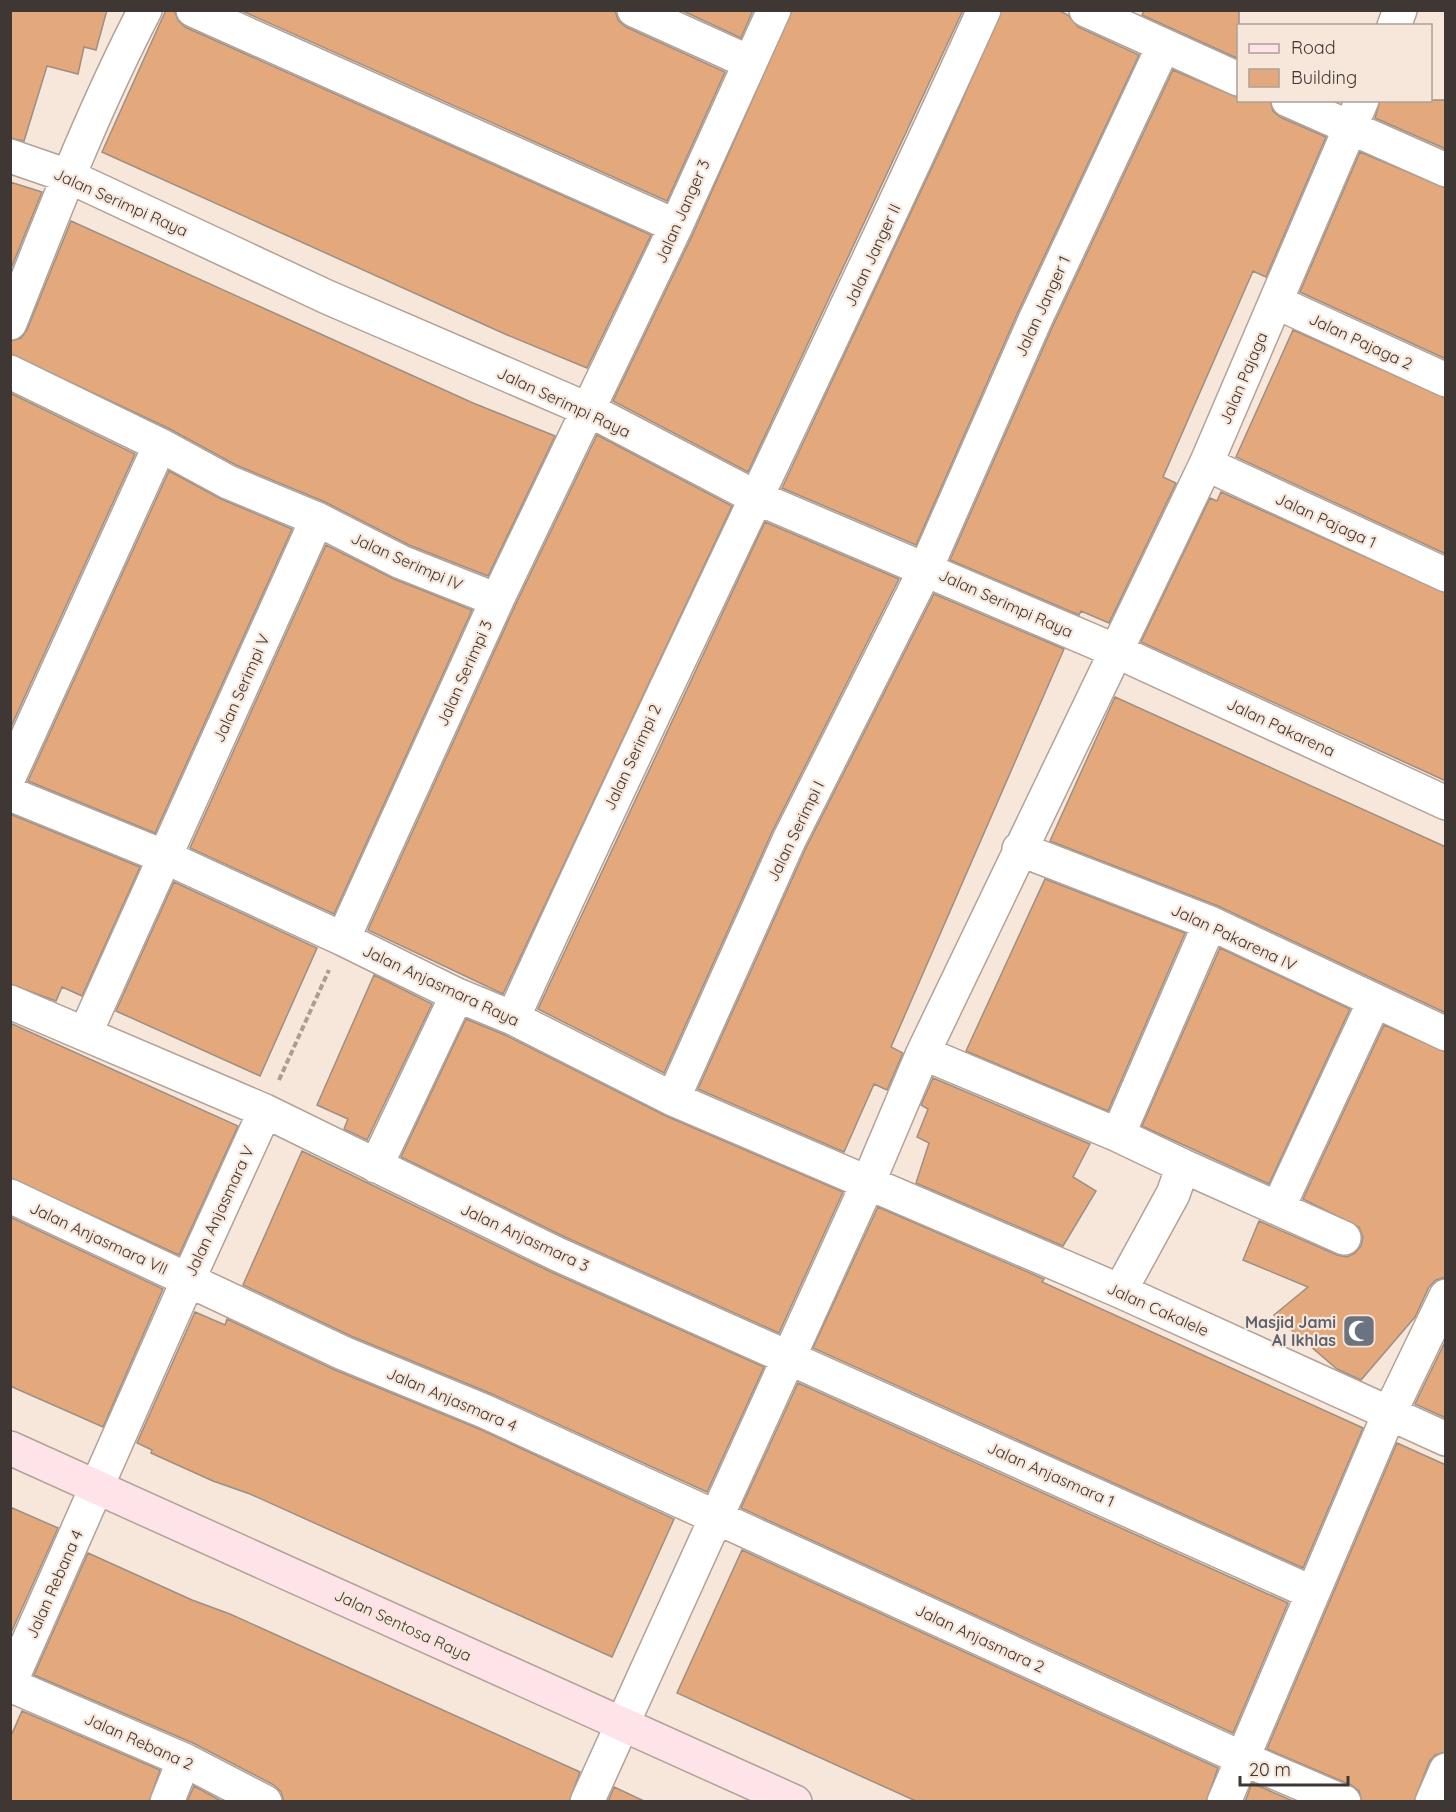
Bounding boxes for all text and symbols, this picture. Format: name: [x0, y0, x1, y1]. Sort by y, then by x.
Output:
legend: [1237, 24, 1432, 102]
text: Road: [1291, 36, 1336, 59]
text: Building: [1291, 66, 1357, 89]
street label: Jalan Janger 3: [650, 156, 714, 266]
street label: Jalan Serimpi Raya: [51, 163, 191, 241]
street label: Jalan Janger II: [839, 200, 905, 310]
street label: Jalan Janger 1: [1010, 252, 1074, 360]
street label: Jalan Pajaga 2: [1306, 308, 1416, 374]
street label: Jalan Pajaga: [1215, 329, 1271, 427]
street label: Jalan Serimpi Raya: [494, 362, 634, 442]
street label: Jalan Pajaga 1: [1272, 488, 1380, 552]
street label: Jalan Serimpi IV: [348, 527, 466, 595]
street label: Jalan Serimpi Raya: [936, 564, 1076, 642]
street label: Jalan Serimpi 3: [432, 617, 496, 729]
street label: Jalan Serimpi V: [208, 631, 274, 745]
street label: Jalan Pakarena: [1224, 693, 1338, 761]
street label: Jalan Serimpi 2: [599, 701, 665, 813]
street label: Jalan Serimpi I: [762, 777, 828, 885]
street label: Jalan Pakarena IV: [1168, 899, 1300, 975]
street label: Jalan Anjasmara Raya: [359, 940, 523, 1030]
street label: Jalan Anjasmara V: [180, 1142, 258, 1280]
street label: Jalan Anjasmara VII: [27, 1197, 171, 1279]
street label: Jalan Anjasmara 3: [457, 1198, 593, 1276]
street label: Jalan Cakalele: [1104, 1278, 1212, 1340]
place label: Masjid Jami Al Ikhlas: [1245, 1312, 1336, 1350]
mosque icon: Masjid Jami Al Ikhlas: [1341, 1313, 1377, 1349]
street label: Jalan Anjasmara 4: [384, 1362, 520, 1436]
street label: Jalan Anjasmara 1: [984, 1437, 1118, 1511]
street label: Jalan Rebana 4: [21, 1527, 87, 1641]
street label: Jalan Sentosa Raya: [331, 1584, 475, 1666]
street label: Jalan Anjasmara 2: [912, 1599, 1048, 1677]
street label: Jalan Rebana 2: [81, 1708, 197, 1774]
scale bar: [1240, 1749, 1348, 1787]
text: 20 m: [1249, 1758, 1291, 1781]

